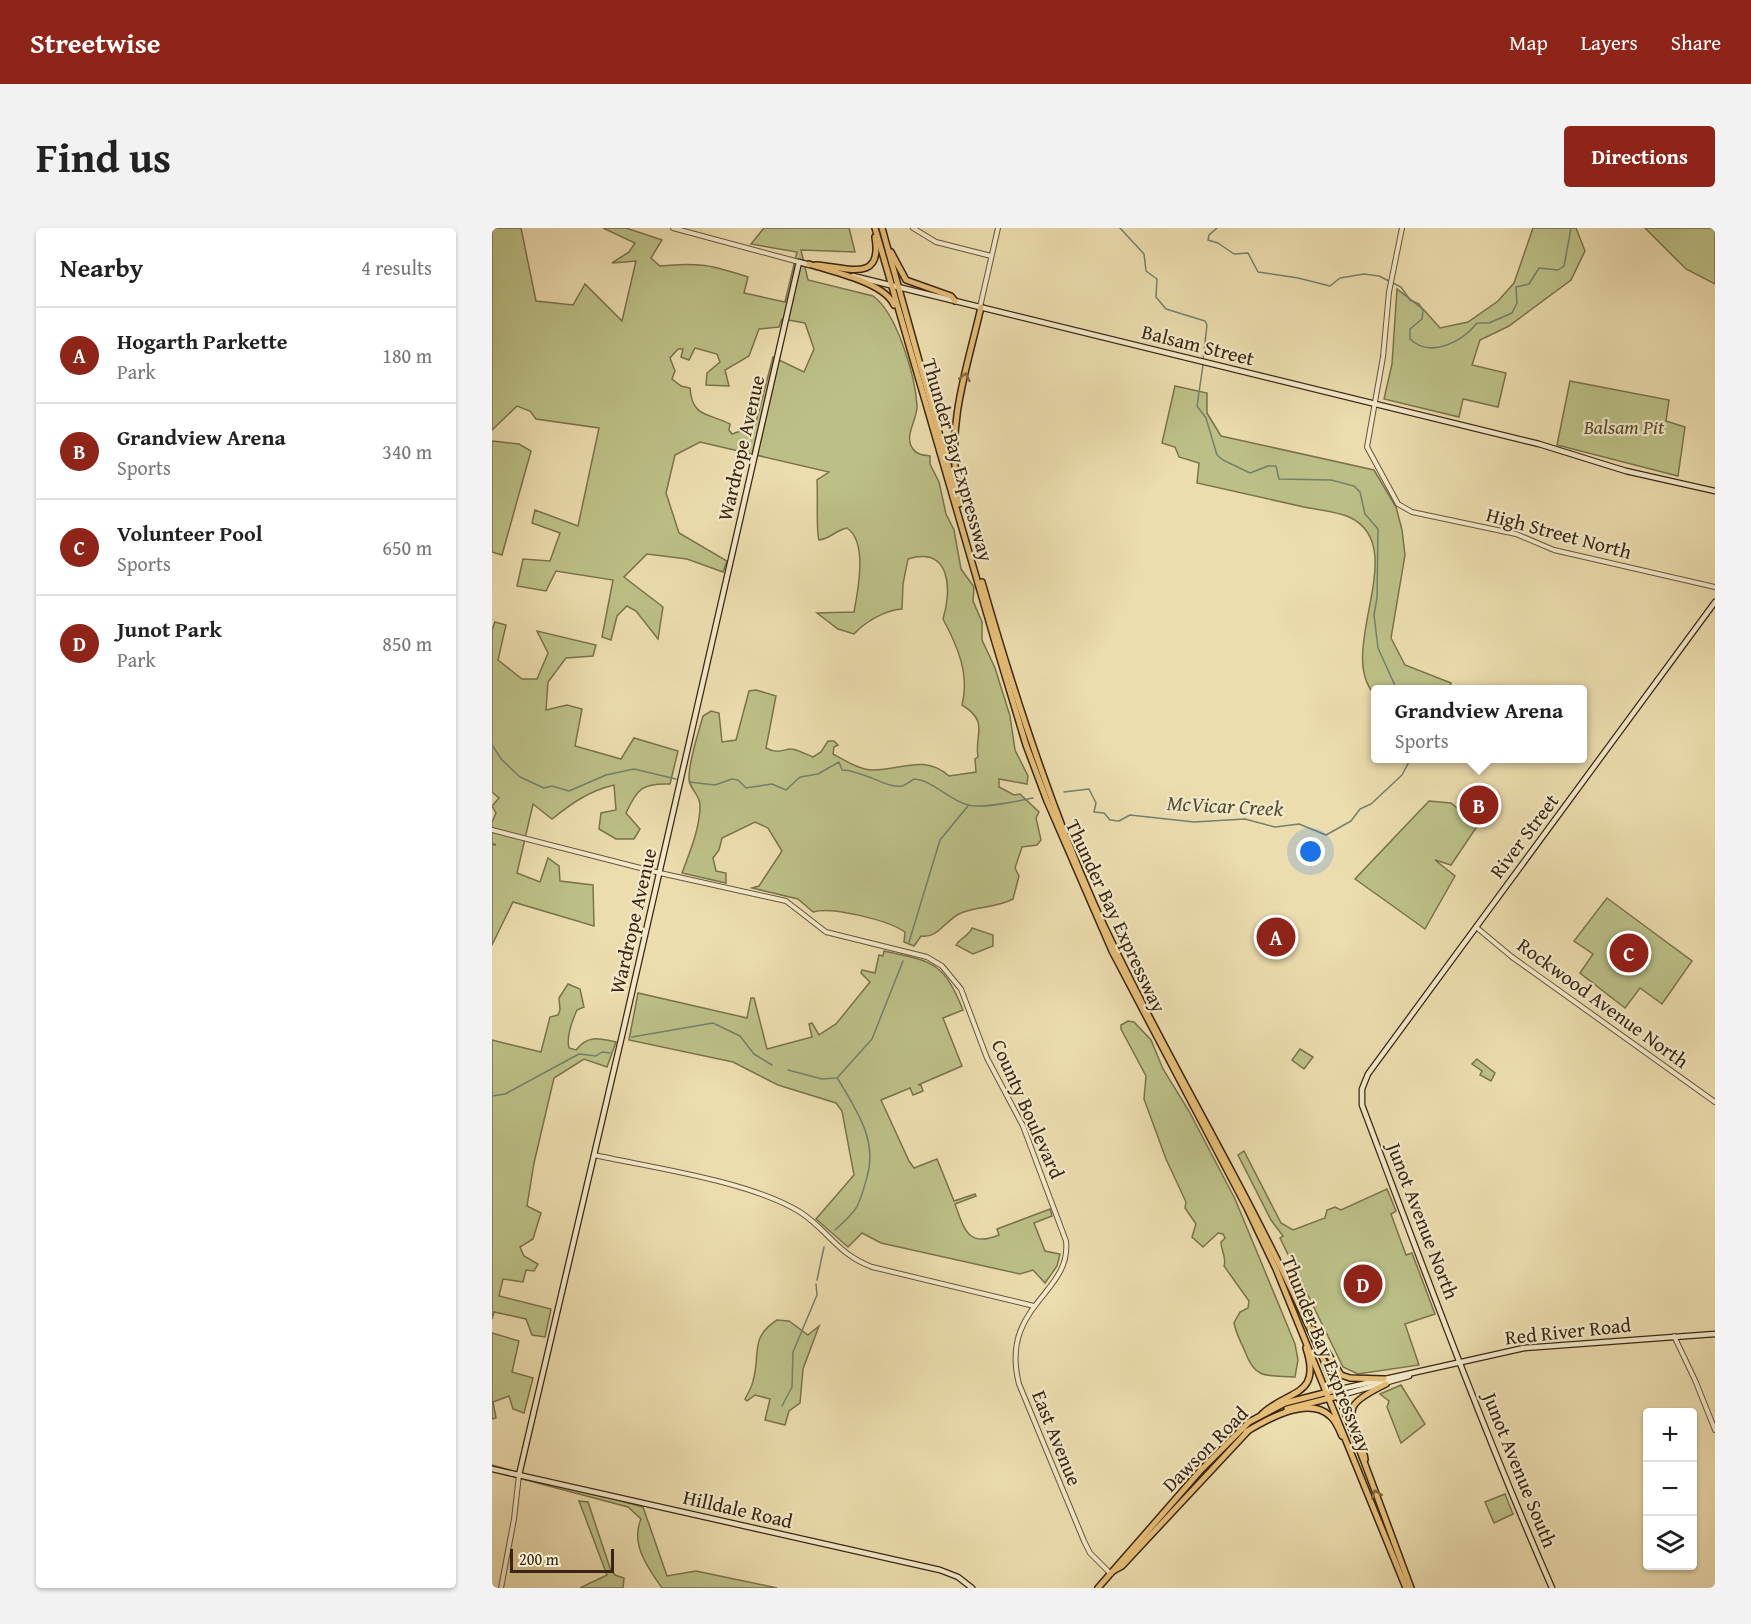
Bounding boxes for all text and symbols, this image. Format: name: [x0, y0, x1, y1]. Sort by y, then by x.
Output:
text: Streetwise: [30, 22, 160, 63]
text: Map: [1509, 27, 1548, 58]
text: Layers: [1581, 27, 1638, 58]
text: Share: [1671, 27, 1721, 58]
text: Find us: [36, 126, 171, 187]
button: Directions: [1564, 126, 1715, 187]
text: Nearby: [60, 248, 143, 287]
text: 4 results: [361, 253, 432, 282]
street label: Balsam Street: [1139, 317, 1257, 373]
text: Hogarth Parkette: [117, 325, 288, 357]
text: A: [73, 341, 86, 370]
text: 180 m: [382, 341, 432, 370]
street label: Thunder Bay Expressway: [916, 355, 1001, 565]
text: Park: [117, 357, 156, 386]
street label: Wardrope Avenue: [710, 372, 771, 524]
one-way arrow: [957, 372, 970, 382]
park label: Balsam Pit: [1583, 412, 1665, 441]
text: Grandview Arena: [117, 421, 286, 453]
text: B: [73, 437, 86, 466]
text: 340 m: [382, 437, 432, 466]
text: Sports: [117, 453, 171, 482]
street label: High Street North: [1483, 499, 1635, 566]
text: Volunteer Pool: [117, 517, 263, 549]
text: C: [74, 533, 85, 562]
text: 650 m: [382, 533, 432, 562]
text: Sports: [117, 549, 171, 578]
text: Junot Park: [117, 613, 222, 645]
text: D: [73, 629, 86, 658]
text: 850 m: [382, 629, 432, 658]
text: Park: [117, 645, 156, 674]
popup: [1371, 685, 1587, 763]
text: Grandview Arena: [1395, 694, 1563, 726]
text: Sports: [1395, 726, 1449, 755]
pin: B: [1460, 782, 1498, 828]
water label: McVicar Creek: [1166, 787, 1284, 824]
street label: River Street: [1482, 787, 1565, 884]
street label: Thunder Bay Expressway: [1059, 815, 1174, 1017]
your location: [1296, 837, 1325, 866]
street label: Wardrope Avenue: [602, 845, 663, 997]
pin: A: [1256, 914, 1296, 960]
street label: Rockwood Avenue North: [1512, 930, 1695, 1075]
pin: C: [1610, 930, 1648, 976]
street label: County Boulevard: [985, 1035, 1072, 1183]
street label: Junot Avenue North: [1379, 1135, 1467, 1303]
street label: Thunder Bay Expressway: [1275, 1251, 1380, 1457]
pin: D: [1344, 1262, 1382, 1306]
street label: Red River Road: [1504, 1309, 1633, 1352]
street label: Junot Avenue South: [1475, 1385, 1565, 1552]
street label: East Avenue: [1025, 1386, 1090, 1490]
street label: Dawson Road: [1155, 1399, 1254, 1498]
map controls: [1643, 1408, 1697, 1570]
button: +: [1643, 1408, 1697, 1462]
button: −: [1643, 1462, 1697, 1516]
street label: Hilldale Road: [681, 1482, 796, 1535]
one-way arrow: [1371, 1489, 1383, 1500]
button: layers: [1643, 1516, 1697, 1570]
scale bar: [510, 1546, 614, 1574]
text: 200 m: [519, 1547, 559, 1571]

